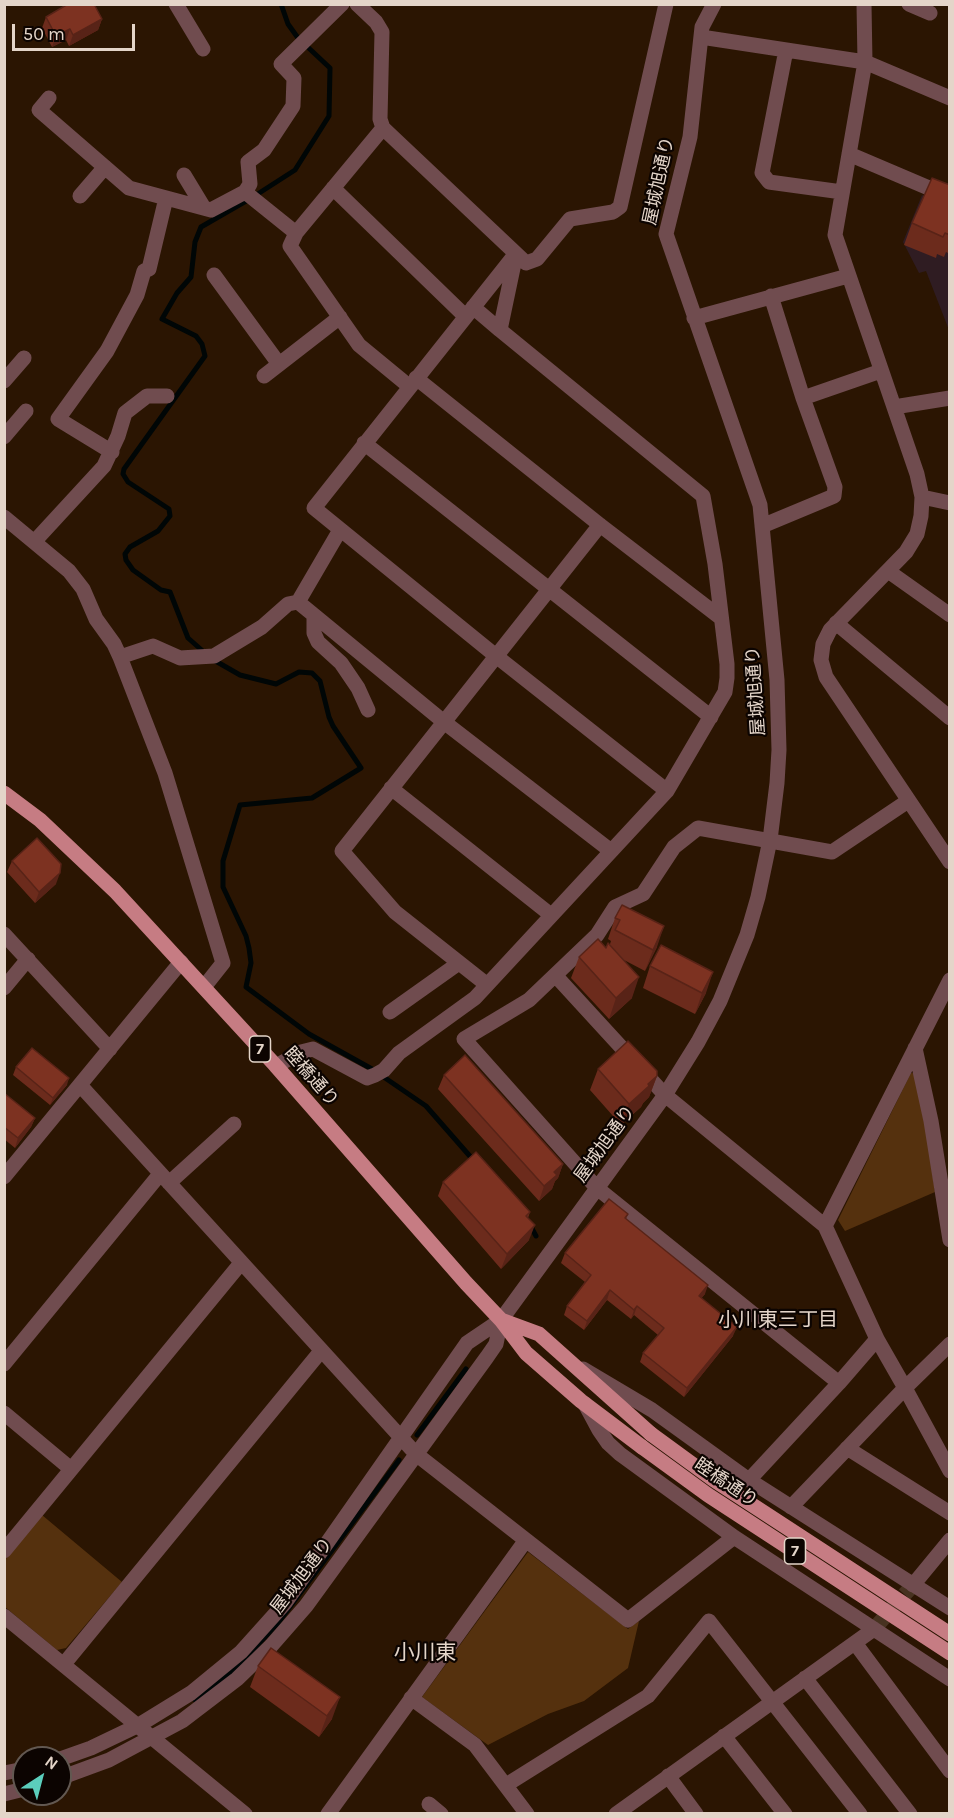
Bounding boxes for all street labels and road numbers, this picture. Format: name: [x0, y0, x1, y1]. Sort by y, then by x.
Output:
street label: 屋城旭通り: [639, 135, 679, 227]
street label: 屋城旭通り: [742, 645, 770, 737]
road number: 7: [250, 1036, 270, 1062]
street label: 睦橋通り: [279, 1043, 343, 1111]
street label: 屋城旭通り: [570, 1101, 640, 1187]
street label: 睦橋通り: [690, 1454, 762, 1512]
street label: 屋城旭通り: [266, 1534, 338, 1618]
road number: 7: [784, 1538, 806, 1564]

